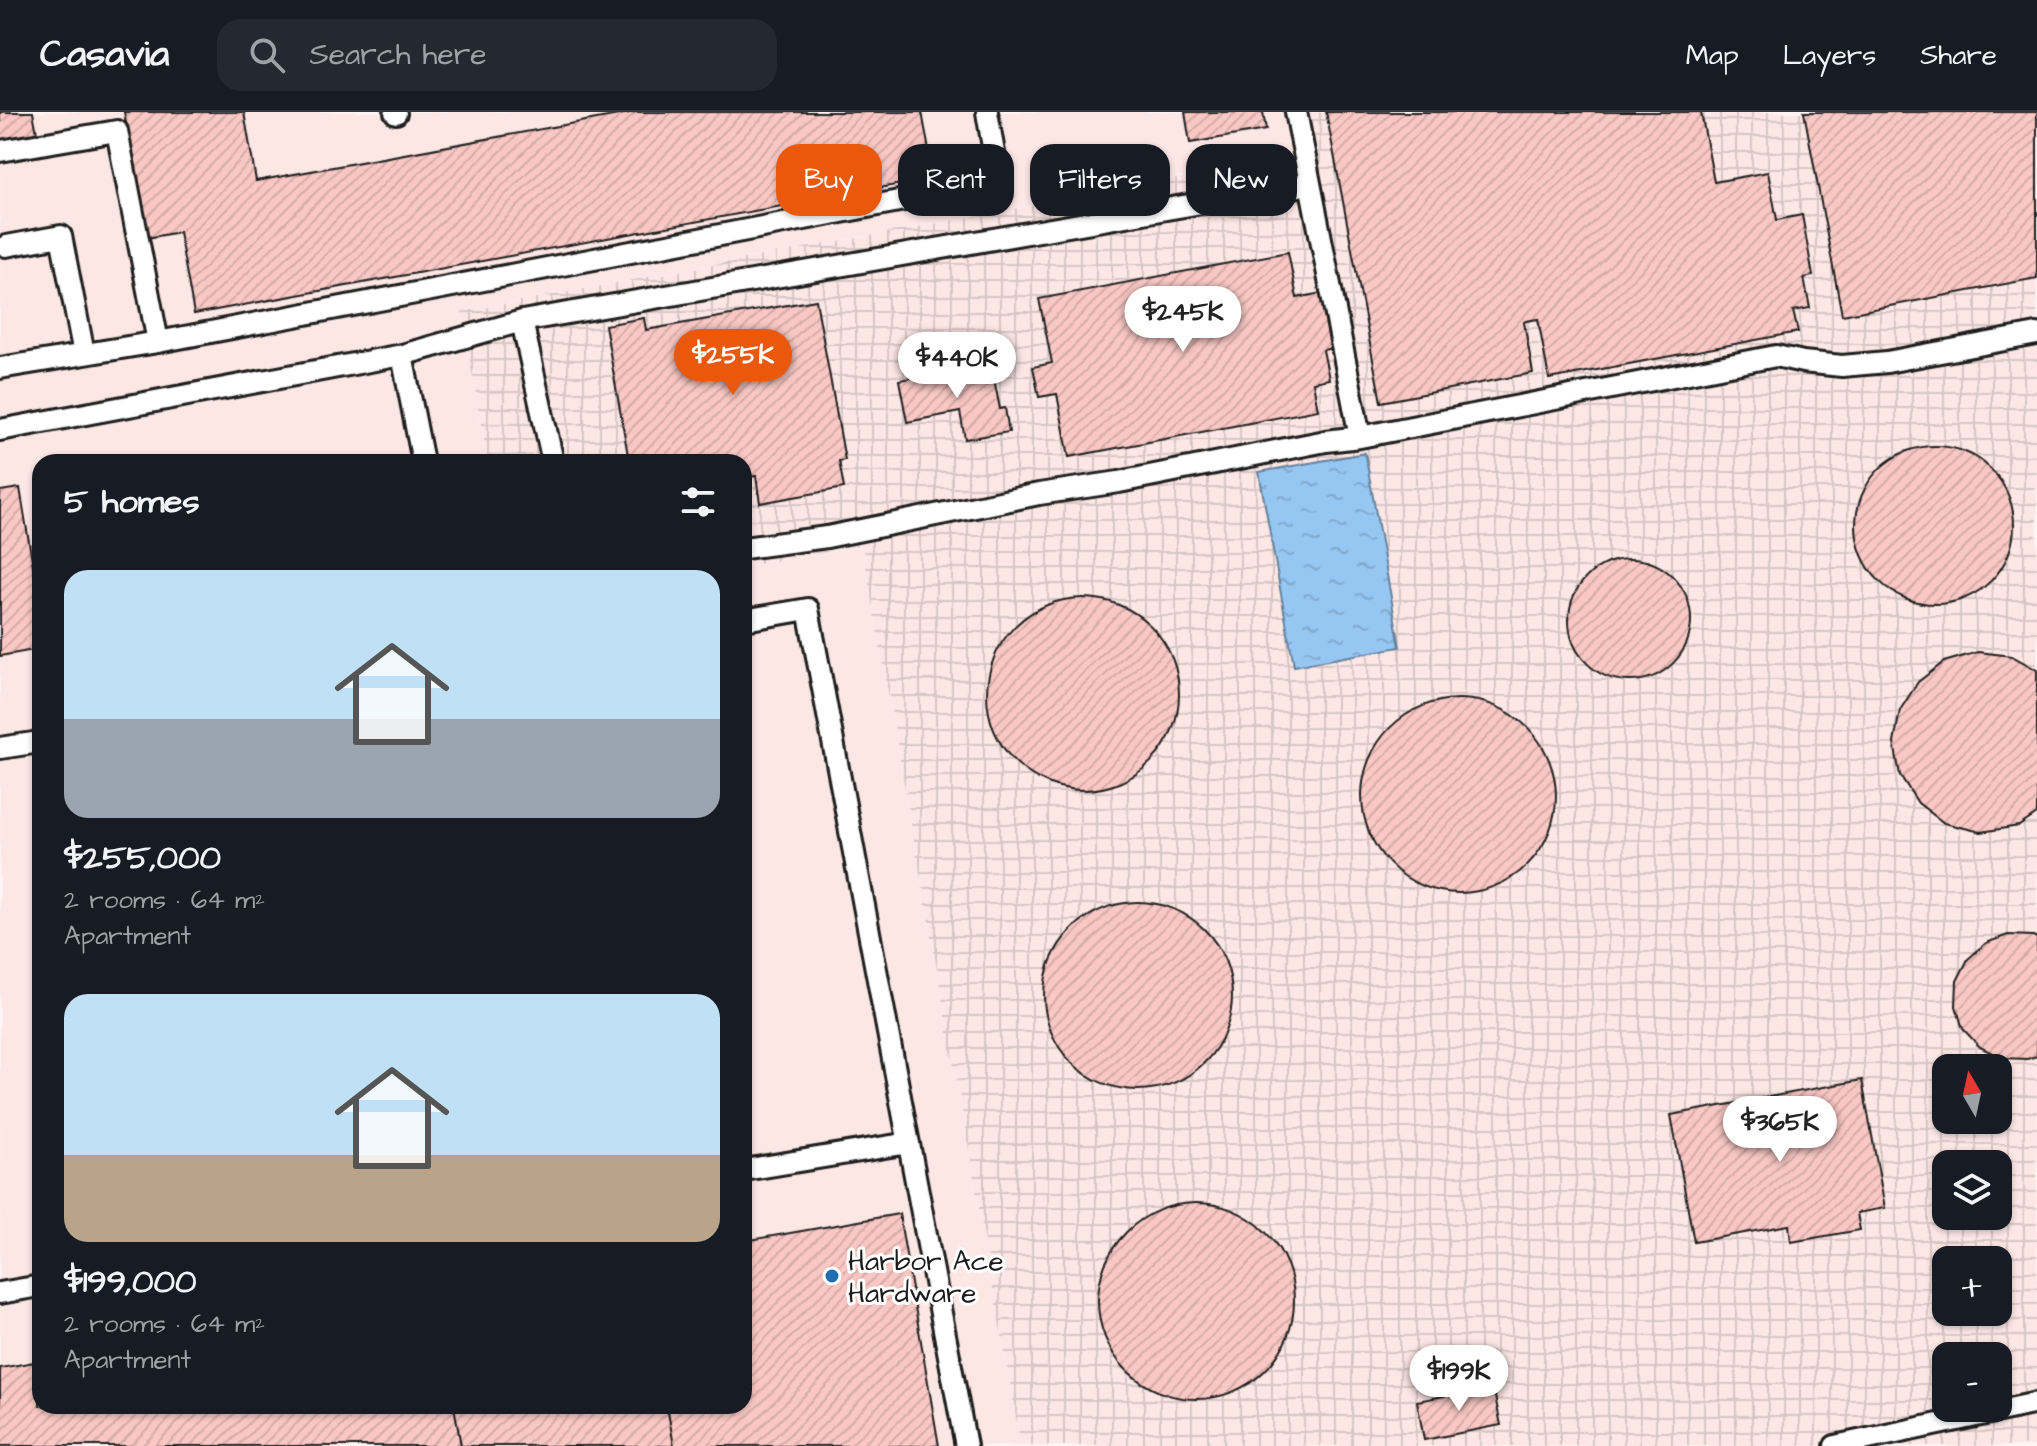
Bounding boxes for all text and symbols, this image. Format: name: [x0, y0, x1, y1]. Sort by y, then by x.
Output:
search box: [217, 19, 777, 91]
text: Casavia: [40, 29, 169, 81]
icon: search: [245, 33, 289, 77]
text: Search here: [309, 34, 486, 76]
text: Map: [1686, 36, 1739, 75]
text: Layers: [1783, 36, 1876, 75]
text: Share: [1920, 36, 1997, 75]
chip: Buy: [776, 144, 882, 216]
chip: Rent: [898, 144, 1014, 216]
chip: Filters: [1030, 144, 1170, 216]
chip: New: [1186, 144, 1297, 216]
pin: $245K: [1127, 286, 1239, 354]
text: $245K: [1142, 294, 1224, 330]
pin: $255K: [677, 329, 789, 397]
pin: $440K: [901, 332, 1013, 400]
text: $255K: [692, 337, 774, 373]
text: $440K: [916, 340, 998, 376]
text: 5 homes: [64, 478, 200, 526]
icon: filters: [676, 480, 720, 524]
icon: home: [320, 622, 464, 766]
text: $255,000: [64, 834, 221, 882]
text: 2 rooms · 64 m²: [64, 882, 265, 918]
text: Apartment: [64, 918, 191, 954]
icon: home: [320, 1046, 464, 1190]
north arrow: [1932, 1054, 2012, 1134]
map controls: [1932, 1054, 2012, 1422]
pin: $365K: [1724, 1096, 1836, 1164]
text: $365K: [1741, 1104, 1819, 1140]
button: layers: [1932, 1150, 2012, 1230]
place label: Harbor Ace Hardware: [848, 1242, 1004, 1313]
button: +: [1932, 1246, 2012, 1326]
text: $199,000: [64, 1258, 196, 1306]
marker: Harbor Ace Hardware: [823, 1267, 841, 1285]
text: 2 rooms · 64 m²: [64, 1306, 265, 1342]
text: Apartment: [64, 1342, 191, 1378]
button: −: [1932, 1342, 2012, 1422]
pin: $199K: [1403, 1345, 1515, 1413]
text: $199K: [1427, 1353, 1491, 1389]

